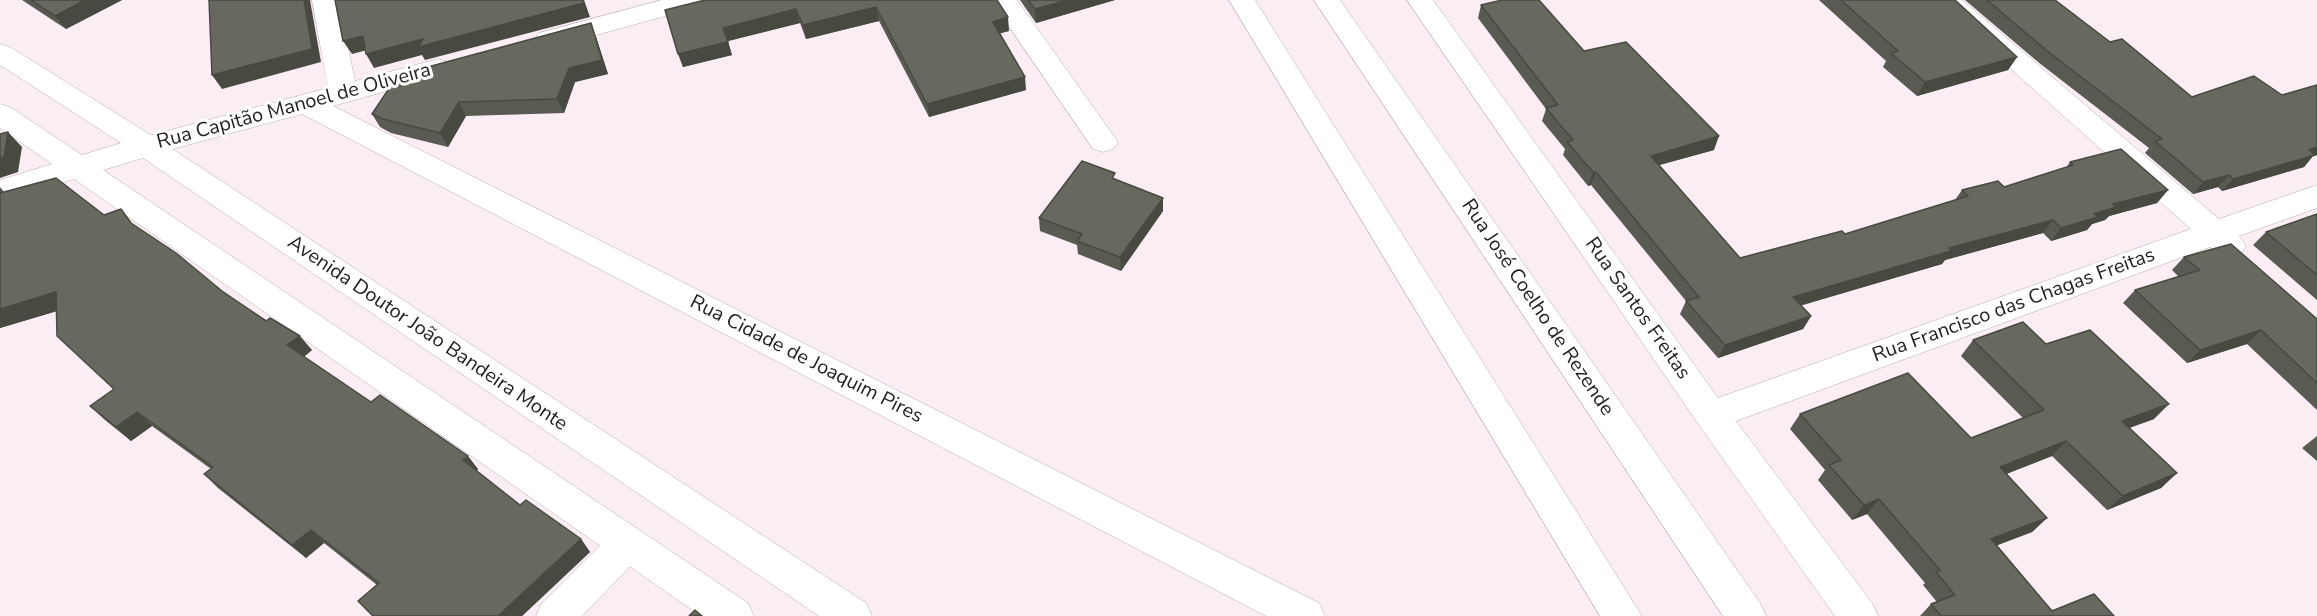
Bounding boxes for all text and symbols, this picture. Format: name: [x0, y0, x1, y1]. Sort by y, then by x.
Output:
street label: Rua Capitão Manoel de Oliveira: [154, 59, 434, 155]
street label: Rua José Coelho de Rezende: [1455, 195, 1619, 421]
street label: Avenida Doutor João Bandeira Monte: [282, 231, 572, 437]
street label: Rua Santos Freitas: [1579, 233, 1695, 385]
street label: Rua Francisco das Chagas Freitas: [1870, 244, 2158, 368]
street label: Rua Cidade de Joaquim Pires: [686, 291, 926, 429]

